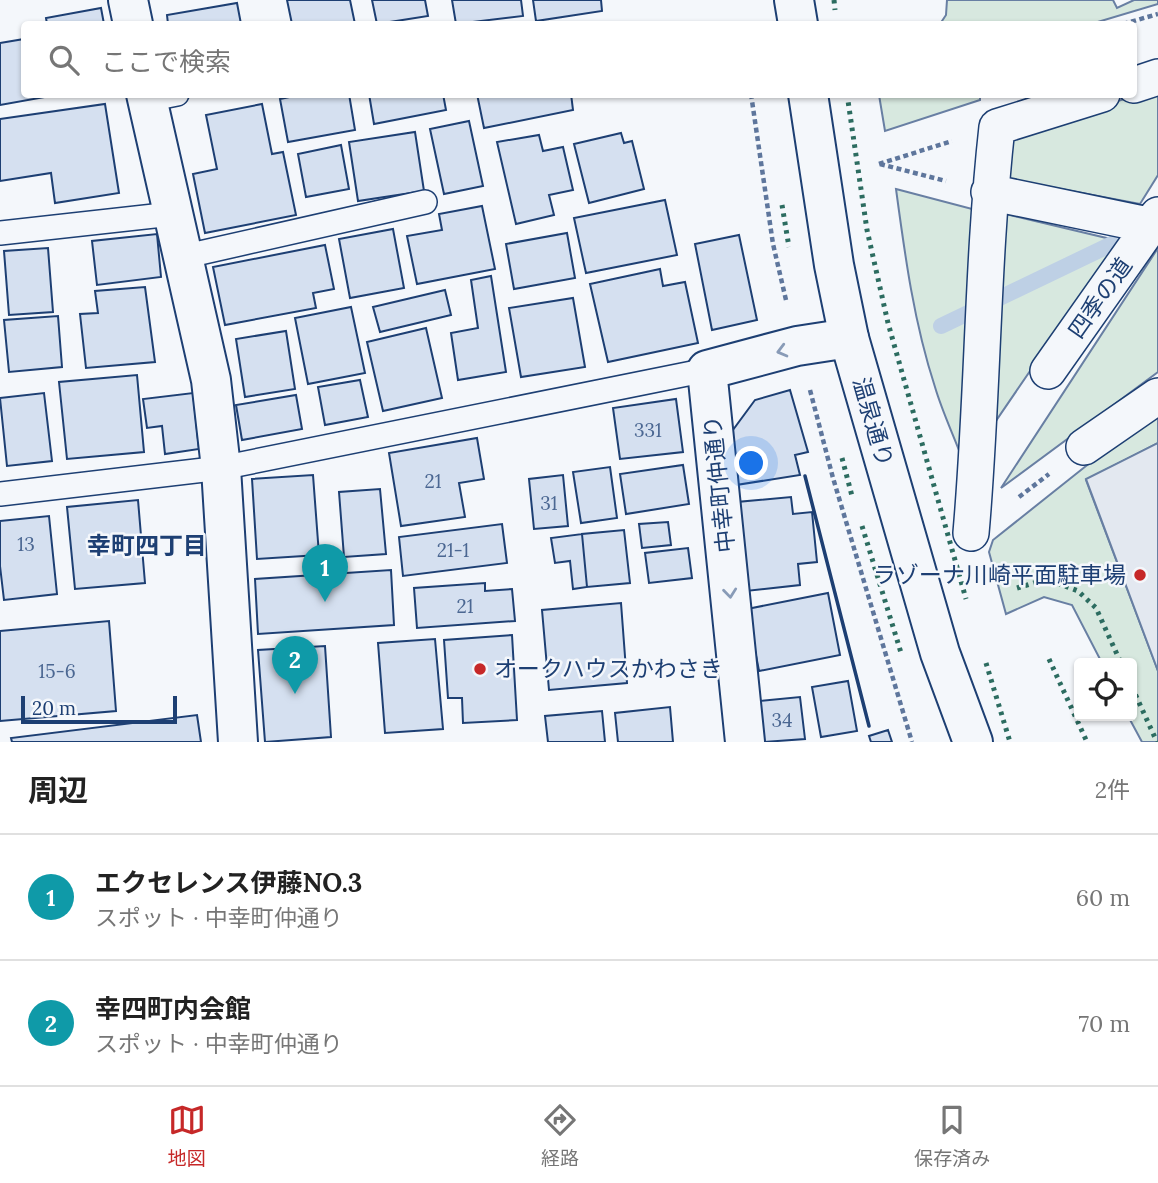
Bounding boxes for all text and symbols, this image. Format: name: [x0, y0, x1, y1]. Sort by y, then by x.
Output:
search box: [21, 21, 1137, 98]
icon: search: [45, 41, 83, 79]
text: ここで検索: [101, 45, 231, 78]
street label: 四季の道: [1061, 252, 1138, 344]
one-way arrow: [776, 342, 788, 357]
street label: 温泉通り: [847, 374, 900, 470]
street label: 中幸町仲通り: [697, 414, 740, 554]
house number: 331: [634, 418, 662, 442]
your location: [734, 446, 768, 480]
house number: 21: [424, 469, 442, 493]
house number: 31: [540, 491, 558, 515]
district label: 幸町四丁目: [87, 530, 207, 561]
house number: 13: [17, 532, 35, 556]
house number: 21-1: [437, 538, 469, 562]
pin: 1: [302, 544, 348, 602]
place label: ラゾーナ川崎平面駐車場: [873, 560, 1126, 589]
marker: ラゾーナ川崎平面駐車場: [1132, 567, 1148, 583]
one-way arrow: [722, 588, 737, 599]
house number: 21: [456, 594, 474, 618]
pin: 2: [272, 636, 318, 694]
place label: オークハウスかわさき: [494, 654, 723, 683]
map controls: [1074, 658, 1137, 721]
button: locate: [1074, 658, 1137, 721]
house number: 15-6: [38, 659, 76, 683]
marker: オークハウスかわさき: [472, 661, 488, 677]
scale bar: [21, 693, 177, 725]
text: 20 m: [32, 696, 76, 720]
house number: 34: [772, 708, 792, 732]
text: 周辺: [28, 771, 88, 809]
text: 2件: [1095, 775, 1130, 804]
text: エクセレンス伊藤NO.3: [95, 866, 362, 899]
text: 1: [46, 883, 56, 912]
text: 60 m: [1076, 883, 1130, 912]
text: スポット · 中幸町仲通り: [95, 903, 343, 932]
text: 幸四町内会館: [95, 992, 251, 1025]
text: 2: [45, 1009, 57, 1038]
text: 70 m: [1079, 1009, 1130, 1038]
text: スポット · 中幸町仲通り: [95, 1029, 343, 1058]
tab: 地図: [168, 1101, 206, 1170]
tab: 経路: [541, 1101, 579, 1170]
tab: 保存済み: [914, 1101, 990, 1170]

